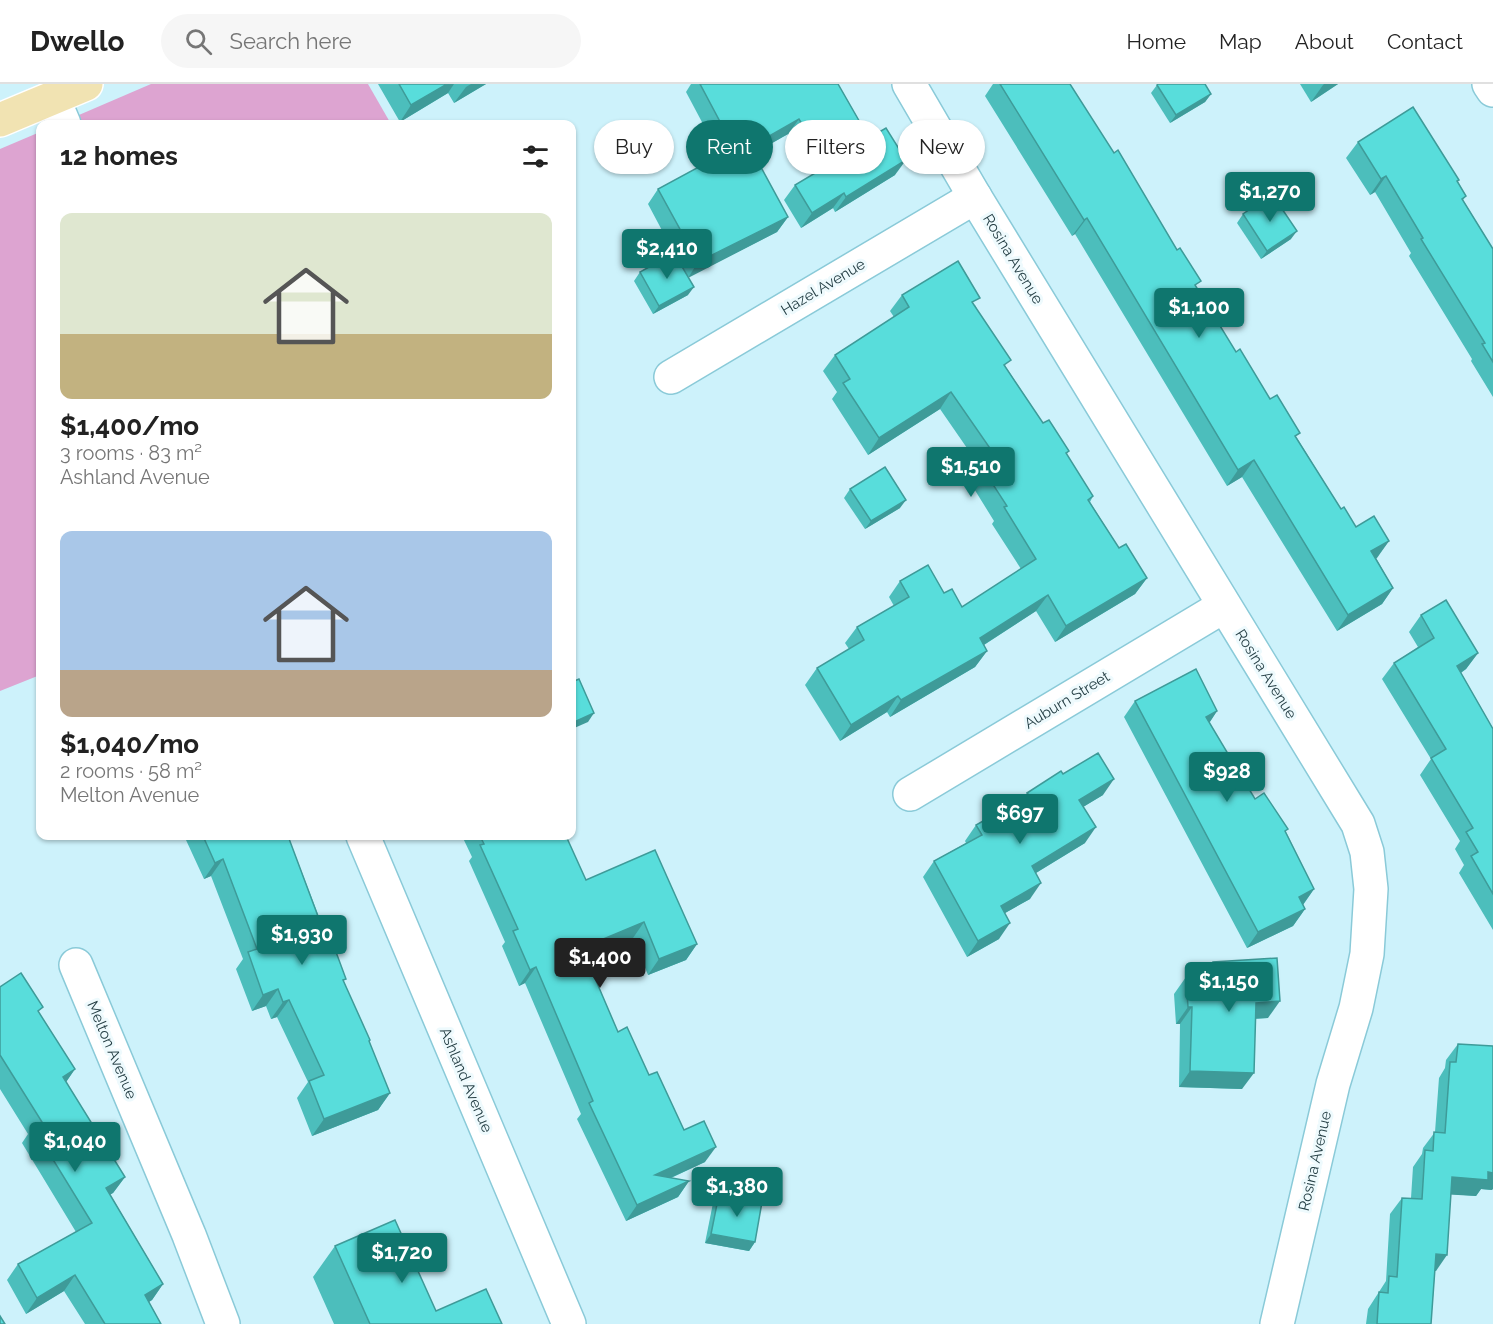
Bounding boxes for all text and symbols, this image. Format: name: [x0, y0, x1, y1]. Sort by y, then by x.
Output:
search box: [161, 14, 581, 68]
text: Dwello: [30, 25, 125, 58]
icon: search: [182, 25, 215, 58]
text: Search here: [230, 28, 352, 54]
text: Home: [1127, 29, 1186, 54]
text: Map: [1219, 29, 1262, 54]
text: About: [1295, 29, 1354, 54]
text: Contact: [1387, 29, 1463, 54]
chip: Buy: [594, 120, 674, 174]
chip: Rent: [686, 120, 773, 174]
chip: Filters: [785, 120, 886, 174]
chip: New: [898, 120, 985, 174]
icon: filters: [519, 140, 552, 173]
text: 12 homes: [60, 141, 178, 171]
pin: $1,270: [1221, 172, 1319, 223]
text: $1,270: [1239, 179, 1301, 203]
street label: Rosina Avenue: [979, 211, 1047, 307]
pin: $2,410: [618, 229, 716, 280]
text: $2,410: [636, 236, 698, 260]
icon: home: [252, 252, 360, 360]
street label: Hazel Avenue: [778, 255, 868, 319]
pin: $1,100: [1150, 288, 1248, 339]
text: $1,100: [1168, 295, 1230, 319]
text: $1,400/mo: [60, 411, 199, 441]
text: 3 rooms · 83 m²: [60, 441, 202, 465]
pin: $1,510: [922, 447, 1020, 498]
text: $1,510: [941, 454, 1001, 478]
text: Ashland Avenue: [60, 465, 210, 489]
icon: home: [252, 570, 360, 678]
street label: Rosina Avenue: [1231, 626, 1301, 722]
street label: Auburn Street: [1021, 667, 1113, 733]
text: $1,040/mo: [60, 729, 199, 759]
pin: $928: [1191, 752, 1263, 803]
text: 2 rooms · 58 m²: [60, 759, 202, 783]
text: $928: [1203, 759, 1251, 783]
text: Melton Avenue: [60, 783, 199, 807]
pin: $697: [984, 794, 1056, 845]
text: $697: [996, 801, 1044, 825]
pin: $1,930: [253, 915, 351, 966]
text: $1,930: [271, 922, 333, 946]
pin: $1,400: [551, 938, 649, 989]
text: $1,400: [568, 945, 632, 969]
pin: $1,150: [1180, 962, 1278, 1013]
text: $1,150: [1199, 969, 1259, 993]
street label: Melton Avenue: [83, 998, 141, 1102]
street label: Ashland Avenue: [436, 1025, 496, 1135]
street label: Rosina Avenue: [1295, 1109, 1335, 1213]
pin: $1,040: [26, 1122, 124, 1173]
text: $1,040: [43, 1129, 107, 1153]
pin: $1,380: [688, 1167, 786, 1218]
text: $1,380: [706, 1174, 768, 1198]
pin: $1,720: [353, 1233, 451, 1284]
text: $1,720: [371, 1240, 433, 1264]

